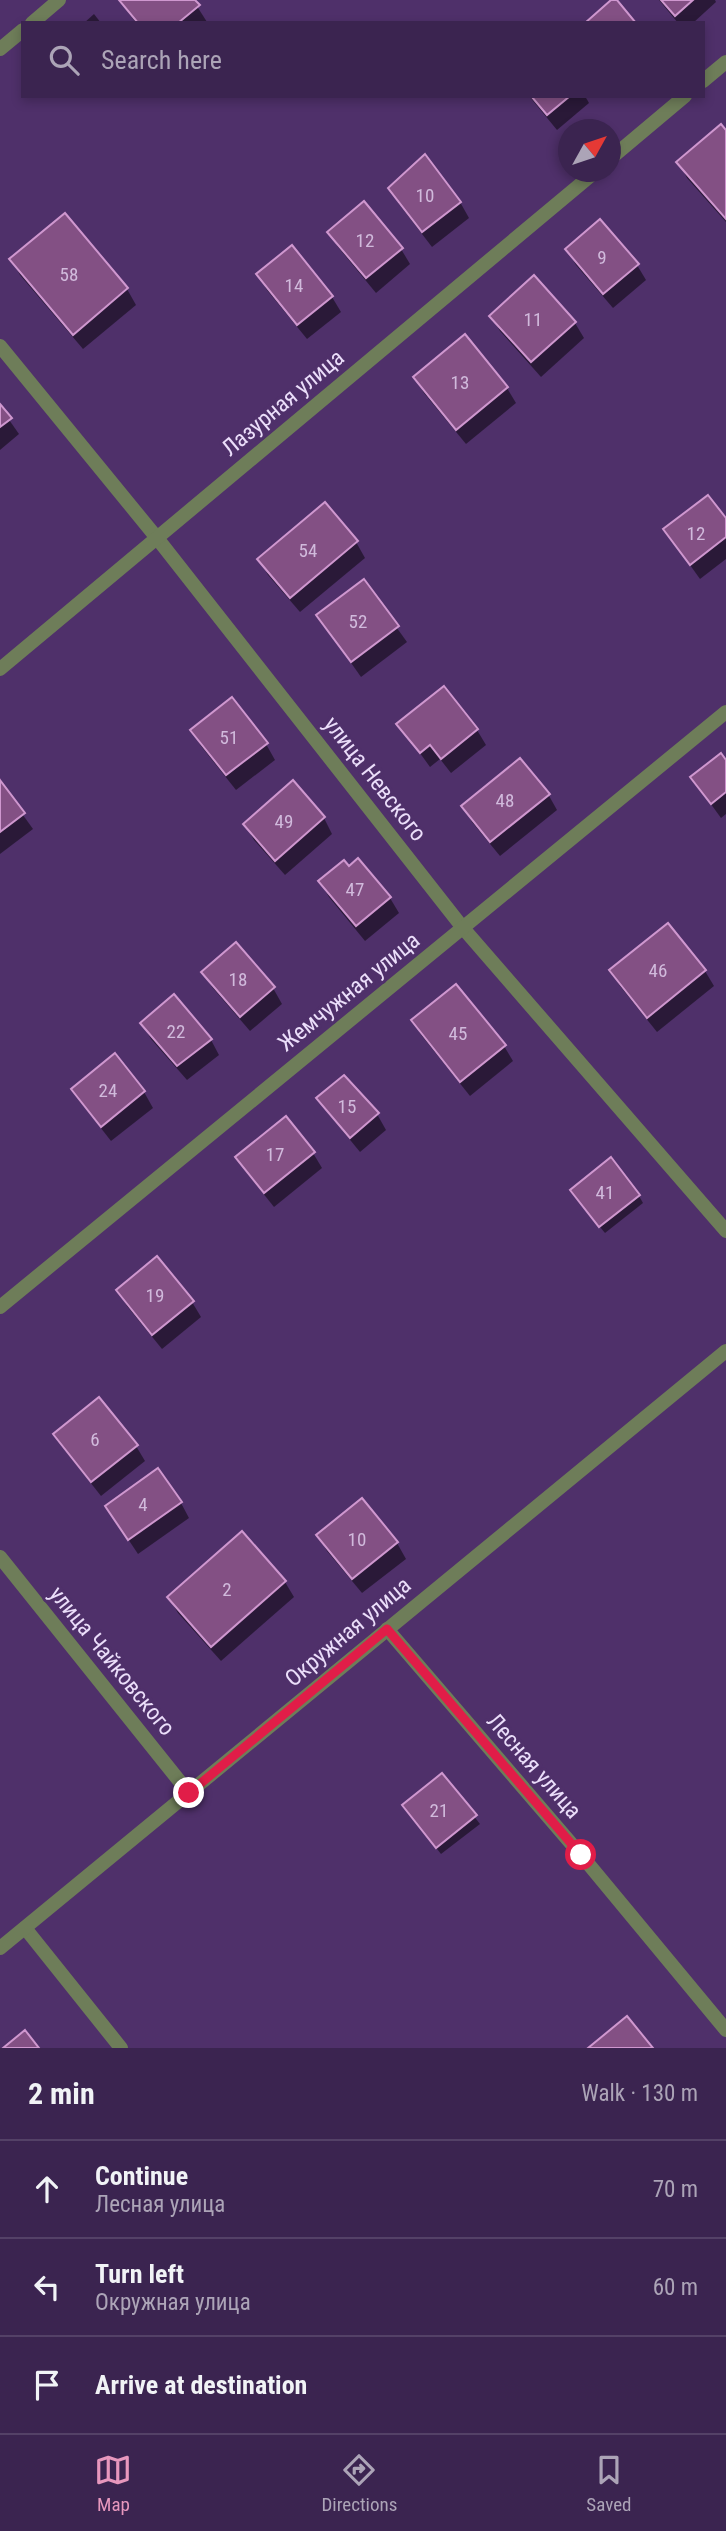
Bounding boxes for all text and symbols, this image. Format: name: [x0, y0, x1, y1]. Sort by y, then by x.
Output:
search box: [21, 21, 705, 98]
icon: search: [45, 41, 83, 79]
text: Search here: [101, 45, 222, 75]
north arrow: [558, 119, 621, 182]
house number: 10: [416, 184, 434, 207]
house number: 12: [356, 229, 374, 252]
house number: 9: [597, 246, 607, 269]
house number: 58: [60, 263, 78, 286]
house number: 14: [285, 274, 303, 297]
house number: 11: [524, 308, 542, 331]
street label: Лазурная улица: [216, 344, 350, 462]
house number: 13: [451, 371, 469, 394]
house number: 12: [687, 522, 705, 545]
house number: 54: [299, 539, 317, 562]
house number: 52: [349, 610, 367, 633]
street label: улица Невского: [318, 711, 432, 847]
house number: 51: [220, 726, 238, 749]
house number: 48: [496, 789, 514, 812]
house number: 49: [275, 810, 293, 833]
house number: 47: [346, 878, 364, 901]
street label: Жемчужная улица: [273, 927, 425, 1057]
house number: 46: [649, 959, 667, 982]
house number: 18: [229, 968, 247, 991]
house number: 22: [167, 1020, 185, 1043]
house number: 45: [449, 1022, 467, 1045]
house number: 24: [99, 1079, 117, 1102]
house number: 15: [338, 1095, 356, 1118]
house number: 17: [266, 1143, 284, 1166]
house number: 41: [596, 1181, 614, 1204]
house number: 19: [146, 1284, 164, 1307]
house number: 6: [90, 1428, 100, 1451]
house number: 4: [138, 1493, 148, 1516]
house number: 10: [348, 1528, 366, 1551]
street label: Окружная улица: [280, 1572, 416, 1692]
house number: 2: [222, 1578, 232, 1601]
street label: улица Чайковского: [44, 1581, 180, 1741]
street label: Лесная улица: [481, 1708, 587, 1824]
route end: [173, 1777, 204, 1808]
house number: 21: [430, 1799, 448, 1822]
route start: [565, 1839, 596, 1870]
text: 2 min: [28, 2076, 95, 2111]
text: Walk · 130 m: [581, 2080, 698, 2107]
text: Continue: [95, 2161, 188, 2191]
icon: ahead: [28, 2170, 66, 2208]
text: 70 m: [653, 2176, 698, 2203]
text: Лесная улица: [95, 2191, 225, 2218]
text: Turn left: [95, 2259, 184, 2289]
icon: left: [28, 2268, 66, 2306]
text: 60 m: [653, 2274, 698, 2301]
text: Окружная улица: [95, 2289, 251, 2316]
icon: arrive: [28, 2366, 66, 2404]
text: Arrive at destination: [95, 2370, 307, 2400]
tab: Map: [94, 2451, 132, 2516]
tab: Directions: [321, 2451, 397, 2516]
tab: Saved: [586, 2451, 632, 2516]

